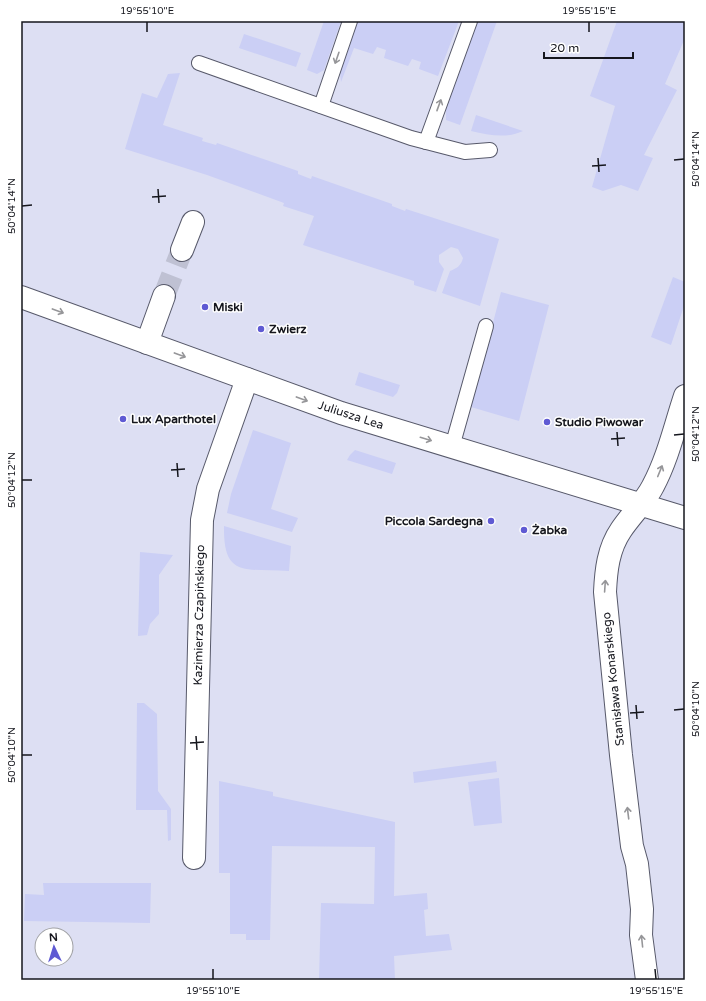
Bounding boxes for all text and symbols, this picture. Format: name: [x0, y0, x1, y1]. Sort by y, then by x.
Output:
text: 19°55'10"E: [120, 5, 174, 17]
text: 19°55'15"E: [562, 5, 616, 17]
scale bar: [544, 34, 633, 60]
text: 20 m: [550, 41, 579, 55]
one-way arrow: [333, 51, 341, 63]
one-way arrow: [436, 99, 443, 112]
text: 50°04'14"N: [690, 131, 702, 187]
text: 50°04'14"N: [6, 178, 18, 234]
place label: Miski: [213, 300, 243, 314]
marker: Miski: [200, 302, 210, 312]
one-way arrow: [51, 307, 63, 315]
place label: Zwierz: [269, 322, 307, 336]
marker: Zwierz: [256, 324, 266, 334]
one-way arrow: [174, 351, 186, 359]
one-way arrow: [296, 396, 309, 403]
street label: Juliusza Lea: [316, 398, 386, 432]
text: 50°04'12"N: [690, 406, 702, 462]
place label: Lux Aparthotel: [131, 412, 216, 427]
marker: Lux Aparthotel: [118, 414, 128, 424]
place label: Studio Piwowar: [555, 415, 644, 429]
marker: Studio Piwowar: [542, 417, 552, 427]
one-way arrow: [419, 436, 432, 443]
text: 50°04'12"N: [6, 452, 18, 508]
one-way arrow: [656, 465, 664, 477]
place label: Piccola Sardegna: [385, 514, 483, 529]
marker: Piccola Sardegna: [486, 516, 496, 526]
place label: Żabka: [532, 523, 567, 537]
marker: Żabka: [519, 525, 529, 535]
street label: Kazimierza Czapińskiego: [191, 544, 207, 686]
one-way arrow: [602, 580, 609, 593]
street label: Stanisława Konarskiego: [599, 611, 627, 747]
text: 50°04'10"N: [690, 681, 702, 737]
text: 50°04'10"N: [6, 727, 18, 783]
one-way arrow: [624, 807, 632, 820]
north arrow: [34, 927, 74, 967]
text: N: [48, 931, 58, 944]
one-way arrow: [638, 935, 646, 948]
text: 19°55'10"E: [186, 985, 240, 997]
text: 19°55'15"E: [629, 985, 683, 997]

